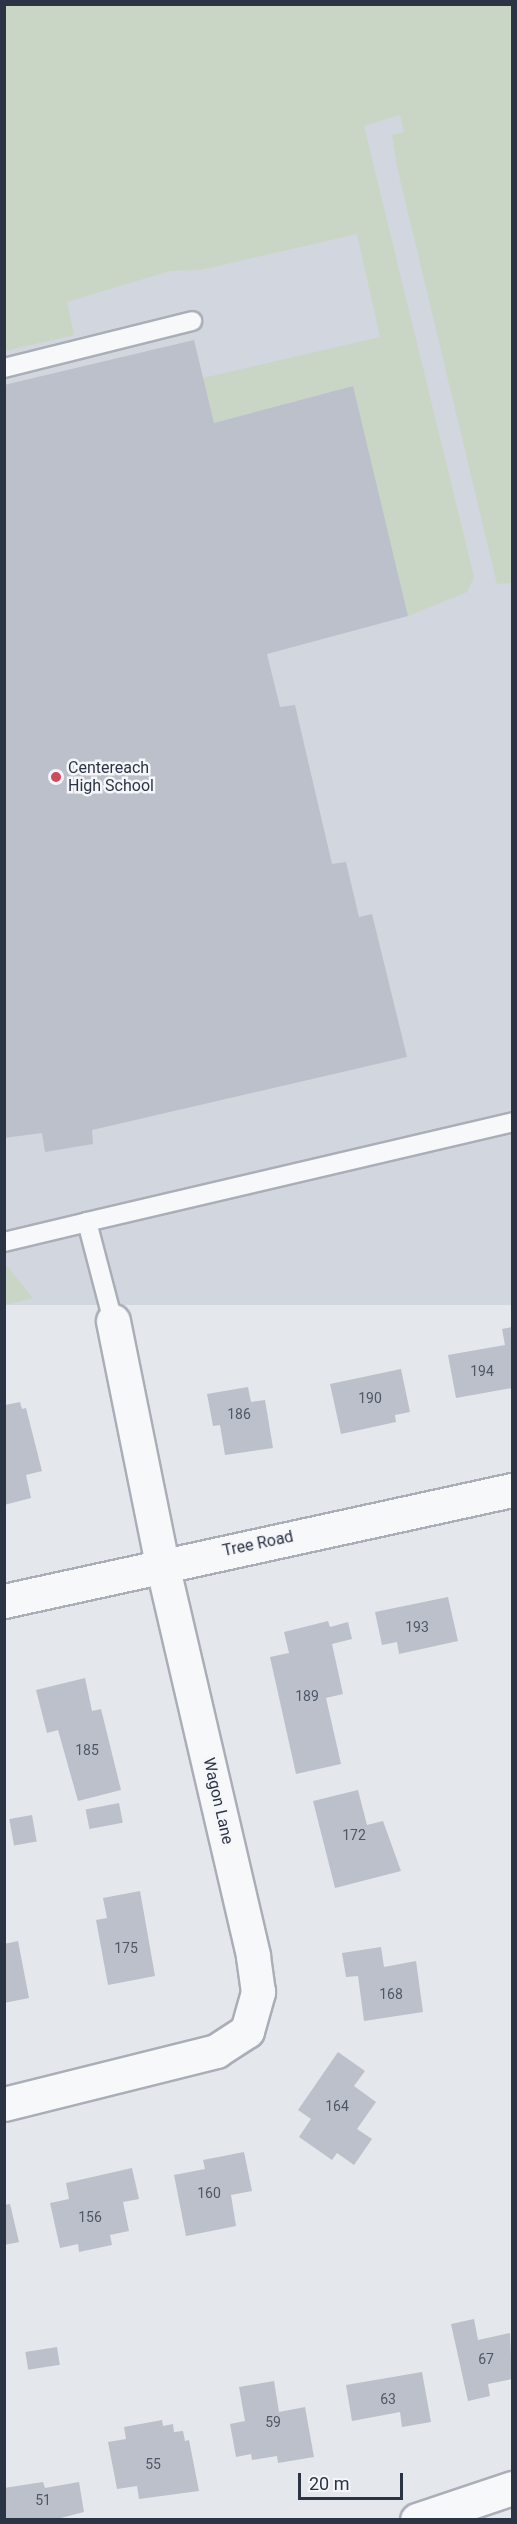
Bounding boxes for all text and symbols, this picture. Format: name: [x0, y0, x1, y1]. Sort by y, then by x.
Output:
place label: Centereach High School: [68, 758, 154, 796]
marker: Centereach High School: [49, 770, 63, 784]
house number: 194: [470, 1363, 494, 1379]
house number: 190: [358, 1390, 382, 1406]
house number: 186: [227, 1406, 251, 1422]
street label: Tree Road: [221, 1527, 295, 1561]
house number: 193: [405, 1619, 429, 1635]
house number: 189: [295, 1688, 319, 1704]
house number: 185: [75, 1742, 99, 1758]
street label: Wagon Lane: [199, 1756, 237, 1846]
house number: 172: [342, 1827, 366, 1843]
house number: 175: [114, 1940, 138, 1956]
house number: 168: [379, 1986, 403, 2002]
house number: 164: [325, 2098, 349, 2114]
house number: 160: [197, 2185, 221, 2201]
house number: 156: [78, 2209, 102, 2225]
house number: 67: [478, 2351, 494, 2367]
house number: 63: [380, 2391, 396, 2407]
house number: 59: [265, 2414, 281, 2430]
house number: 55: [145, 2456, 161, 2472]
scale bar: [301, 2461, 406, 2499]
text: 20 m: [309, 2473, 349, 2494]
house number: 51: [35, 2492, 51, 2508]

